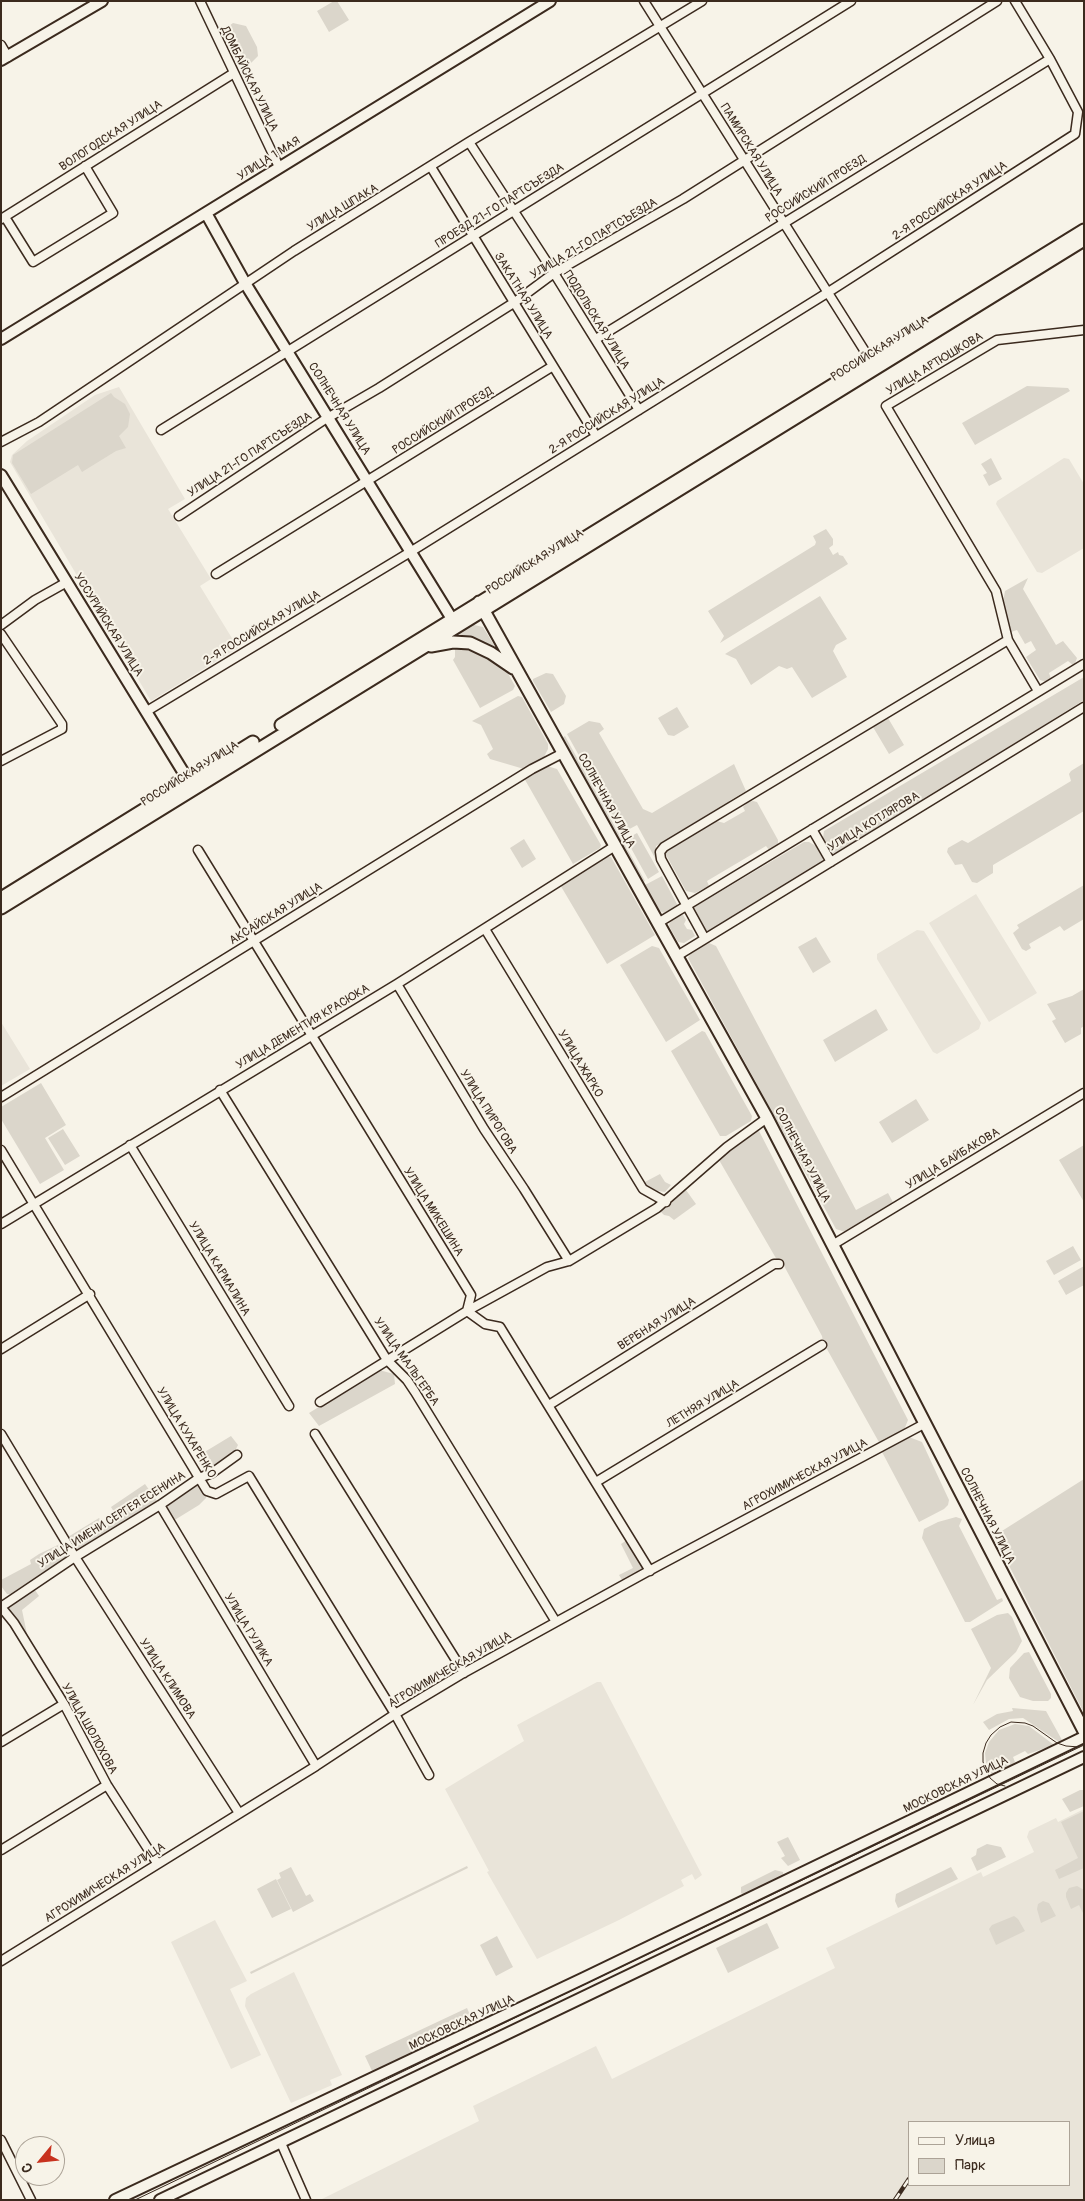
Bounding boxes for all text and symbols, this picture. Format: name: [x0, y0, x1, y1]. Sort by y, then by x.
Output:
street label: ДОМБАЙСКАЯ УЛИЦА: [217, 24, 281, 134]
street label: ВОЛОГОДСКАЯ УЛИЦА: [57, 97, 165, 175]
street label: ПАМИРСКАЯ УЛИЦА: [717, 101, 785, 199]
street label: УЛИЦА 1 МАЯ: [235, 134, 303, 184]
street label: РОССИЙСКИЙ ПРОЕЗД: [763, 152, 869, 226]
street label: 2-Я РОССИЙСКАЯ УЛИЦА: [890, 159, 1010, 243]
street label: ПРОЕЗД 21-ГО ПАРТСЪЕЗДА: [433, 160, 567, 252]
street label: УЛИЦА ШПАКА: [305, 181, 381, 235]
street label: УЛИЦА 21-ГО ПАРТСЪЕЗДА: [528, 195, 660, 283]
street label: ЗАКАТНАЯ УЛИЦА: [491, 250, 555, 342]
street label: ПОДОЛЬСКАЯ УЛИЦА: [560, 268, 632, 372]
street label: РОССИЙСКАЯ УЛИЦА: [829, 313, 931, 385]
street label: УЛИЦА АРТЮШКОВА: [884, 329, 986, 399]
street label: СОЛНЕЧНАЯ УЛИЦА: [305, 360, 373, 458]
street label: 2-Я РОССИЙСКАЯ УЛИЦА: [546, 374, 668, 458]
street label: РОССИЙСКИЙ ПРОЕЗД: [390, 384, 496, 458]
street label: УЛИЦА 21-ГО ПАРТСЪЕЗДА: [185, 409, 315, 501]
street label: РОССИЙСКАЯ УЛИЦА: [484, 526, 586, 598]
street label: УССУРИЙСКАЯ УЛИЦА: [70, 571, 146, 679]
street label: 2-Я РОССИЙСКАЯ УЛИЦА: [201, 587, 323, 669]
street label: РОССИЙСКАЯ УЛИЦА: [139, 738, 241, 810]
street label: СОЛНЕЧНАЯ УЛИЦА: [574, 751, 638, 851]
street label: УЛИЦА КОТЛЯРОВА: [826, 789, 922, 855]
street label: АКСАЙСКАЯ УЛИЦА: [227, 880, 325, 948]
street label: УЛИЦА ДЕМЕНТИЯ КРАСЮКА: [234, 981, 372, 1073]
street label: УЛИЦА ЖАРКО: [554, 1028, 606, 1100]
street label: УЛИЦА ПИРОГОВА: [456, 1067, 520, 1157]
street label: СОЛНЕЧНАЯ УЛИЦА: [771, 1105, 833, 1205]
street label: УЛИЦА БАЙБАКОВА: [904, 1125, 1002, 1193]
street label: УЛИЦА МИКЕШИНА: [400, 1165, 466, 1259]
street label: УЛИЦА КАРМАЛИНА: [185, 1219, 253, 1319]
street label: ВЕРБНАЯ УЛИЦА: [615, 1294, 699, 1354]
street label: УЛИЦА МАЛЬГЕРБА: [370, 1315, 442, 1409]
street label: ЛЕТНЯЯ УЛИЦА: [664, 1377, 742, 1431]
street label: УЛИЦА КУХАРЕНКО: [153, 1385, 219, 1481]
street label: АГРОХИМИЧЕСКАЯ УЛИЦА: [740, 1436, 870, 1514]
street label: СОЛНЕЧНАЯ УЛИЦА: [956, 1465, 1018, 1567]
street label: УЛИЦА ИМЕНИ СЕРГЕЯ ЕСЕНИНА: [36, 1469, 188, 1571]
street label: УЛИЦА ГУЛИКА: [221, 1591, 275, 1669]
street label: АГРОХИМИЧЕСКАЯ УЛИЦА: [386, 1629, 514, 1711]
street label: УЛИЦА КЛИМОВА: [136, 1636, 198, 1722]
street label: УЛИЦА ШОЛОХОВА: [58, 1681, 120, 1777]
street label: МОСКОВСКАЯ УЛИЦА: [901, 1753, 1011, 1817]
street label: АГРОХИМИЧЕСКАЯ УЛИЦА: [42, 1840, 168, 1926]
street label: МОСКОВСКАЯ УЛИЦА: [407, 1992, 517, 2054]
legend: [908, 2121, 1070, 2186]
text: Улица: [955, 2131, 995, 2150]
north arrow: [15, 2136, 65, 2186]
text: Парк: [955, 2156, 986, 2175]
text: С: [18, 2160, 37, 2176]

